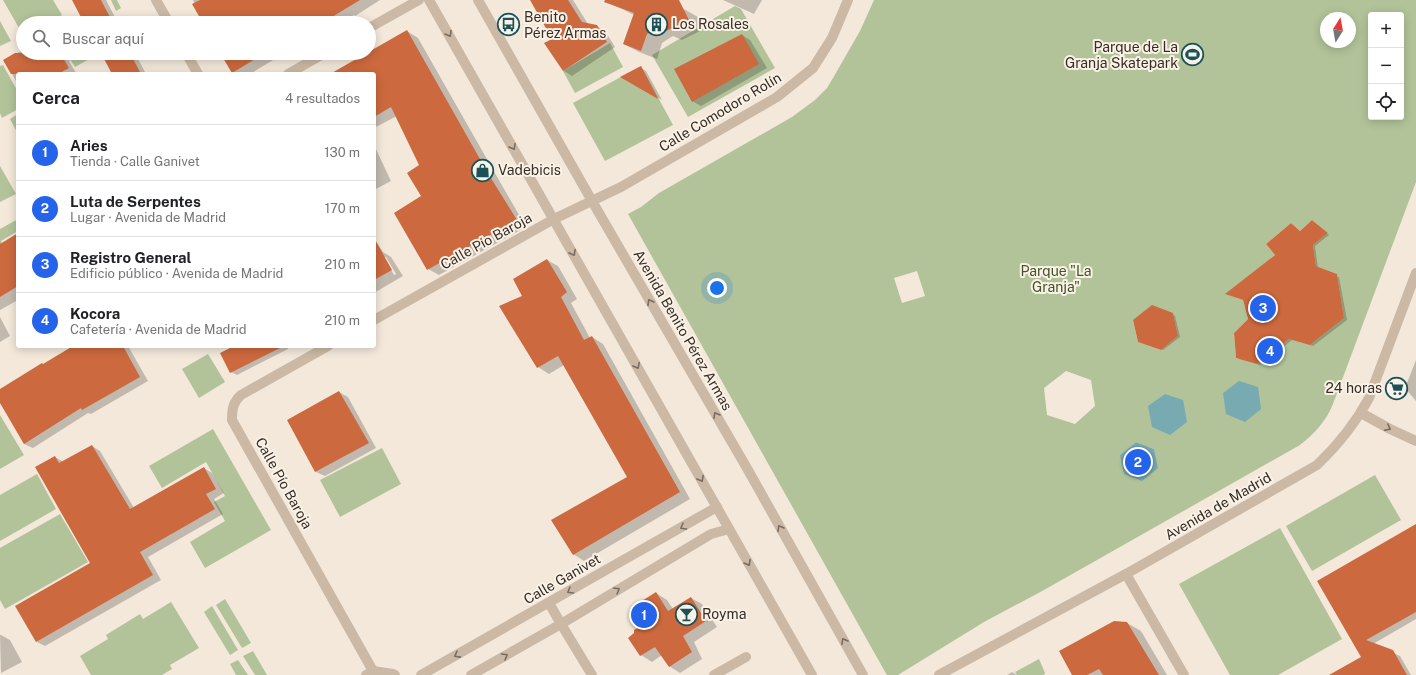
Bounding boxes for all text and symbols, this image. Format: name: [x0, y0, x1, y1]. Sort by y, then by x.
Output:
place label: Benito Pérez Armas: [524, 9, 606, 41]
building icon: Los Rosales: [643, 11, 669, 37]
bus stop icon: Benito Pérez Armas: [496, 12, 522, 38]
north arrow: [1320, 12, 1356, 48]
map controls: [1368, 12, 1404, 120]
button: +: [1368, 12, 1404, 48]
search box: [16, 16, 376, 60]
place label: Los Rosales: [672, 16, 749, 32]
icon: search: [30, 27, 52, 49]
text: Buscar aquí: [62, 30, 144, 47]
one-way arrow: [444, 30, 451, 37]
place label: Parque de La Granja Skatepark: [1065, 39, 1178, 71]
sports icon: Parque de La Granja Skatepark: [1180, 42, 1206, 68]
button: −: [1368, 48, 1404, 84]
street label: Calle Comodoro Rolín: [656, 69, 784, 155]
button: locate: [1368, 84, 1404, 120]
text: Cerca: [32, 88, 80, 108]
text: 4 resultados: [285, 91, 360, 106]
text: Aries: [70, 137, 108, 154]
one-way arrow: [508, 143, 515, 150]
text: 1: [42, 145, 48, 160]
text: 130 m: [324, 145, 360, 160]
text: Tienda · Calle Ganivet: [70, 154, 200, 169]
shop icon: Vadebicis: [469, 157, 495, 183]
place label: Vadebicis: [498, 162, 561, 178]
text: Luta de Serpentes: [70, 193, 201, 210]
text: 2: [41, 201, 49, 216]
text: 170 m: [325, 201, 360, 216]
street label: Calle Pío Baroja: [438, 209, 534, 273]
text: Lugar · Avenida de Madrid: [70, 210, 226, 225]
street label: Avenida Benito Pérez Armas: [630, 247, 736, 413]
text: Registro General: [70, 249, 191, 266]
one-way arrow: [569, 249, 576, 256]
text: 3: [41, 257, 49, 272]
text: 210 m: [325, 257, 360, 272]
park label: Parque "La Granja": [1020, 263, 1092, 295]
text: Edificio público · Avenida de Madrid: [70, 266, 283, 281]
your location: [707, 278, 727, 298]
pin: 3: [1250, 293, 1276, 323]
one-way arrow: [648, 299, 655, 306]
text: Kocora: [70, 305, 120, 322]
text: 4: [41, 313, 49, 328]
text: 210 m: [325, 313, 360, 328]
text: Cafetería · Avenida de Madrid: [70, 322, 246, 337]
pin: 4: [1257, 336, 1283, 366]
one-way arrow: [633, 362, 640, 369]
supermarket icon: 24 horas: [1384, 375, 1410, 401]
place label: 24 horas: [1325, 380, 1382, 396]
one-way arrow: [713, 412, 720, 419]
one-way arrow: [1384, 423, 1391, 430]
street label: Calle Pío Baroja: [252, 435, 316, 531]
pin: 2: [1125, 447, 1151, 477]
street label: Avenida de Madrid: [1162, 469, 1274, 543]
one-way arrow: [696, 475, 704, 482]
one-way arrow: [680, 522, 687, 529]
one-way arrow: [777, 525, 785, 532]
street label: Calle Ganivet: [521, 551, 603, 607]
one-way arrow: [744, 559, 751, 566]
one-way arrow: [567, 586, 574, 593]
one-way arrow: [613, 588, 620, 595]
pin: 1: [631, 600, 657, 630]
bar icon: Royma: [674, 601, 700, 627]
place label: Royma: [702, 606, 746, 622]
one-way arrow: [841, 638, 848, 645]
one-way arrow: [454, 650, 461, 658]
one-way arrow: [501, 653, 508, 660]

